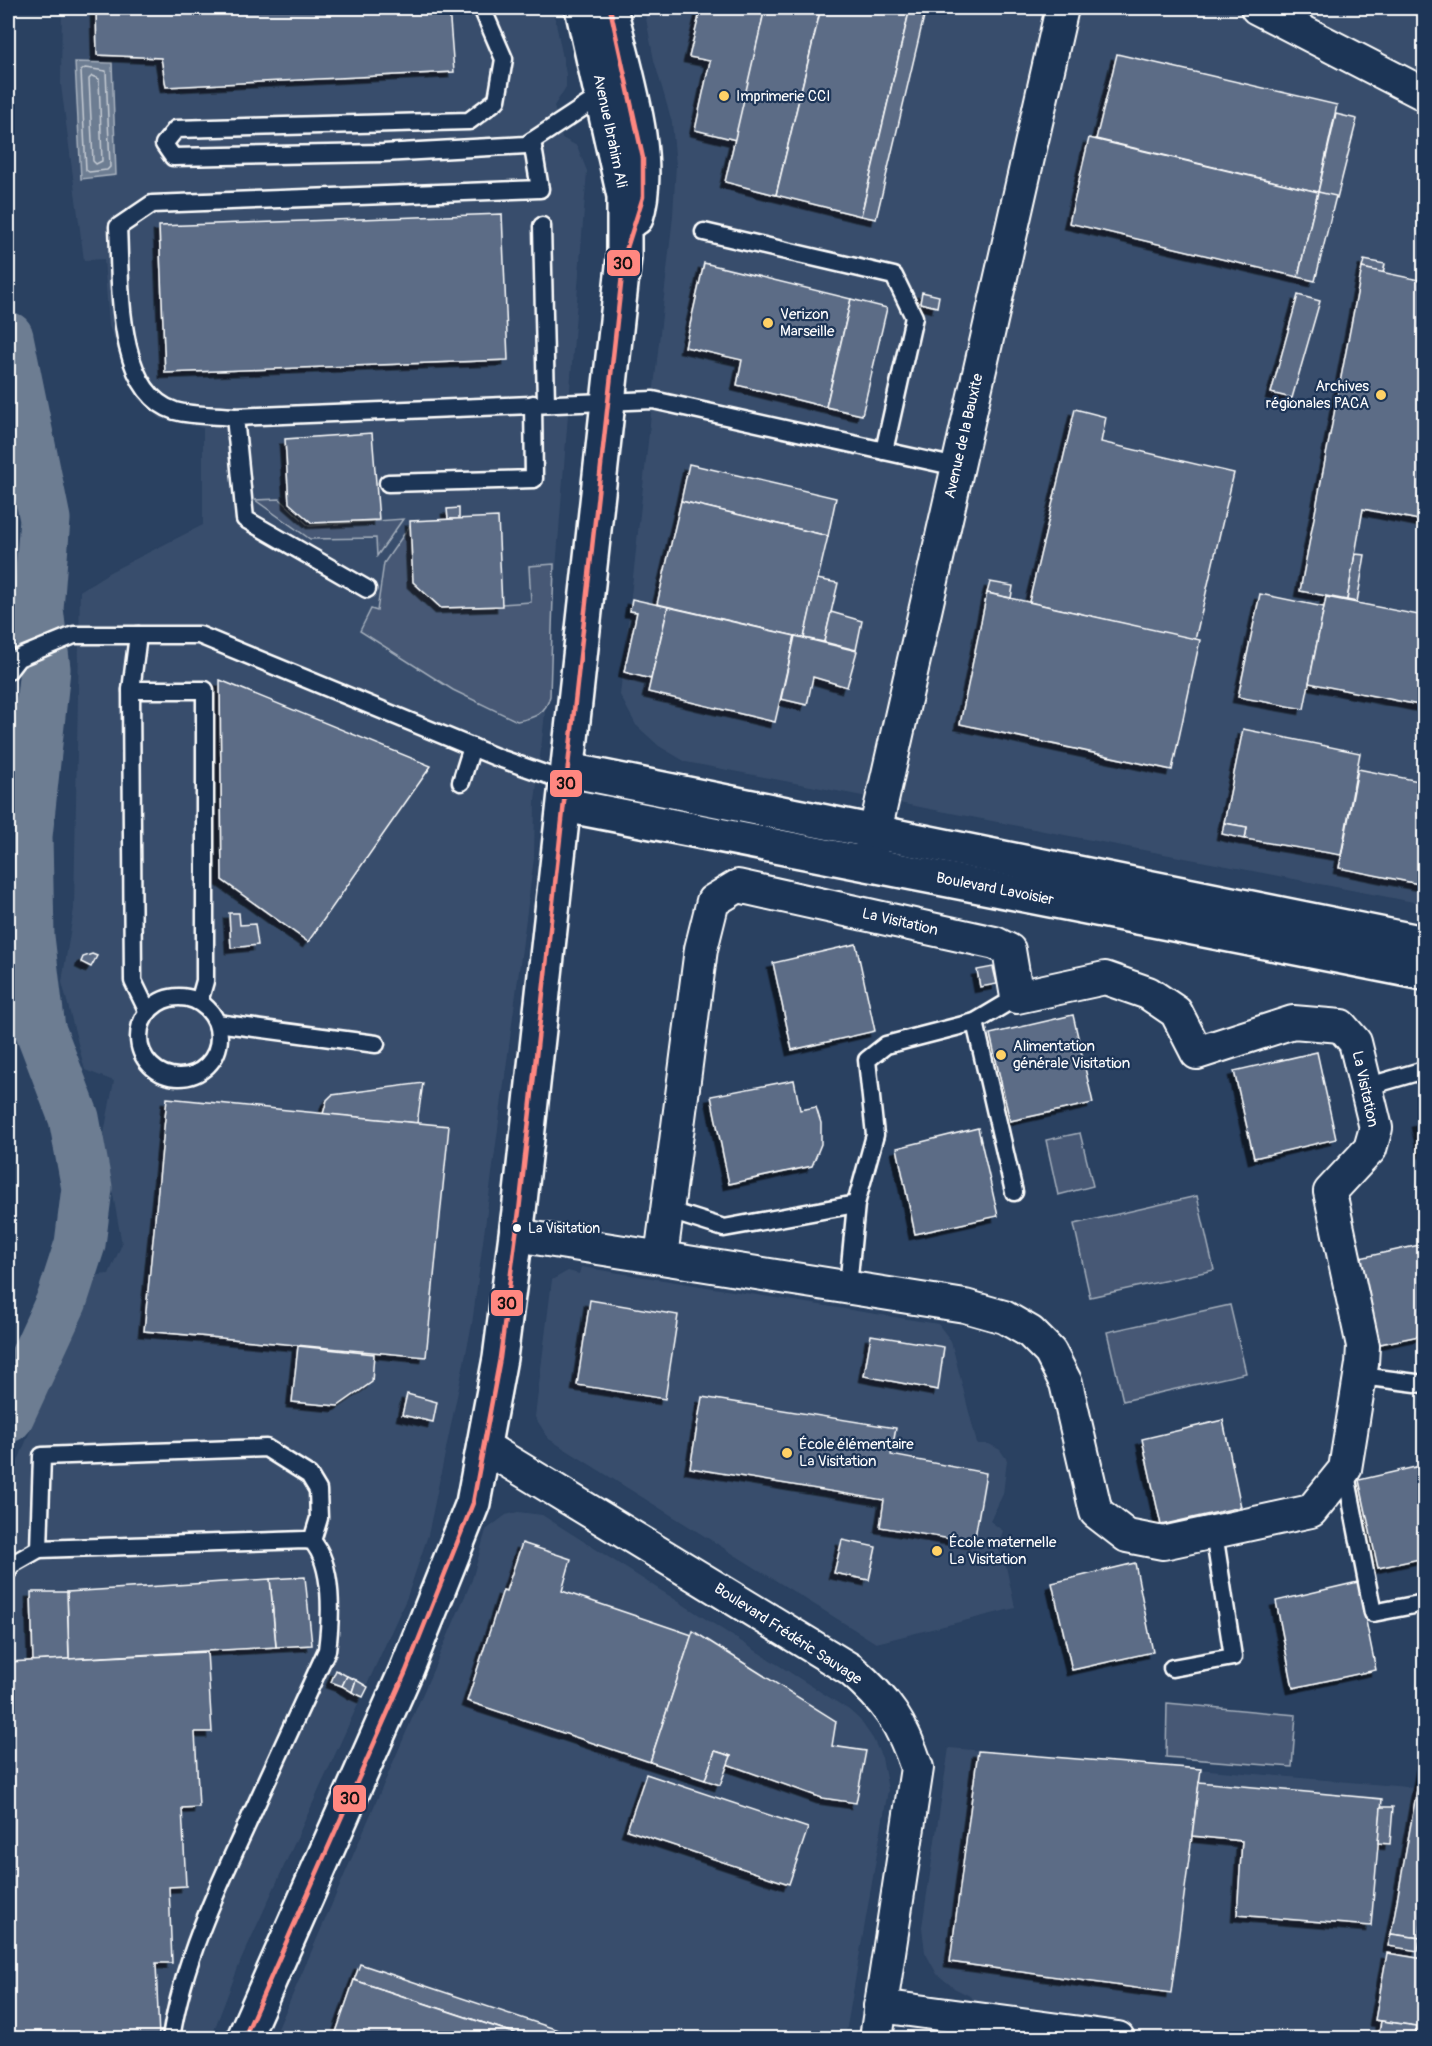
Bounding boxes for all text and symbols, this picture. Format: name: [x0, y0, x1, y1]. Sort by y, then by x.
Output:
street label: Avenue Ibrahim Ali: [589, 73, 631, 190]
place label: Imprimerie CCI: [736, 87, 830, 106]
marker: Imprimerie CCI: [717, 89, 731, 103]
line badge: 30: [606, 249, 641, 277]
text: 30: [613, 254, 633, 274]
place label: Verizon Marseille: [780, 305, 835, 341]
marker: Verizon Marseille: [761, 316, 775, 330]
street label: Avenue de la Bauxite: [940, 371, 988, 500]
place label: Archives régionales PACA: [1266, 377, 1369, 413]
marker: Archives régionales PACA: [1374, 388, 1388, 402]
line badge: 30: [549, 769, 583, 798]
text: 30: [556, 774, 576, 794]
street label: Boulevard Lavoisier: [935, 868, 1056, 910]
street label: La Visitation: [860, 904, 940, 940]
place label: Alimentation générale Visitation: [1013, 1037, 1130, 1073]
marker: Alimentation générale Visitation: [994, 1048, 1008, 1062]
street label: La Visitation: [1348, 1049, 1382, 1129]
place label: La Visitation: [528, 1220, 600, 1237]
marker: La Visitation: [511, 1222, 523, 1234]
line badge: 30: [490, 1289, 524, 1317]
text: 30: [497, 1294, 517, 1314]
place label: École élémentaire La Visitation: [799, 1435, 914, 1471]
marker: École élémentaire La Visitation: [780, 1446, 794, 1460]
place label: École maternelle La Visitation: [949, 1533, 1057, 1569]
marker: École maternelle La Visitation: [930, 1544, 944, 1558]
street label: Boulevard Frédéric Sauvage: [710, 1579, 866, 1689]
line badge: 30: [332, 1784, 367, 1813]
text: 30: [340, 1789, 360, 1809]

